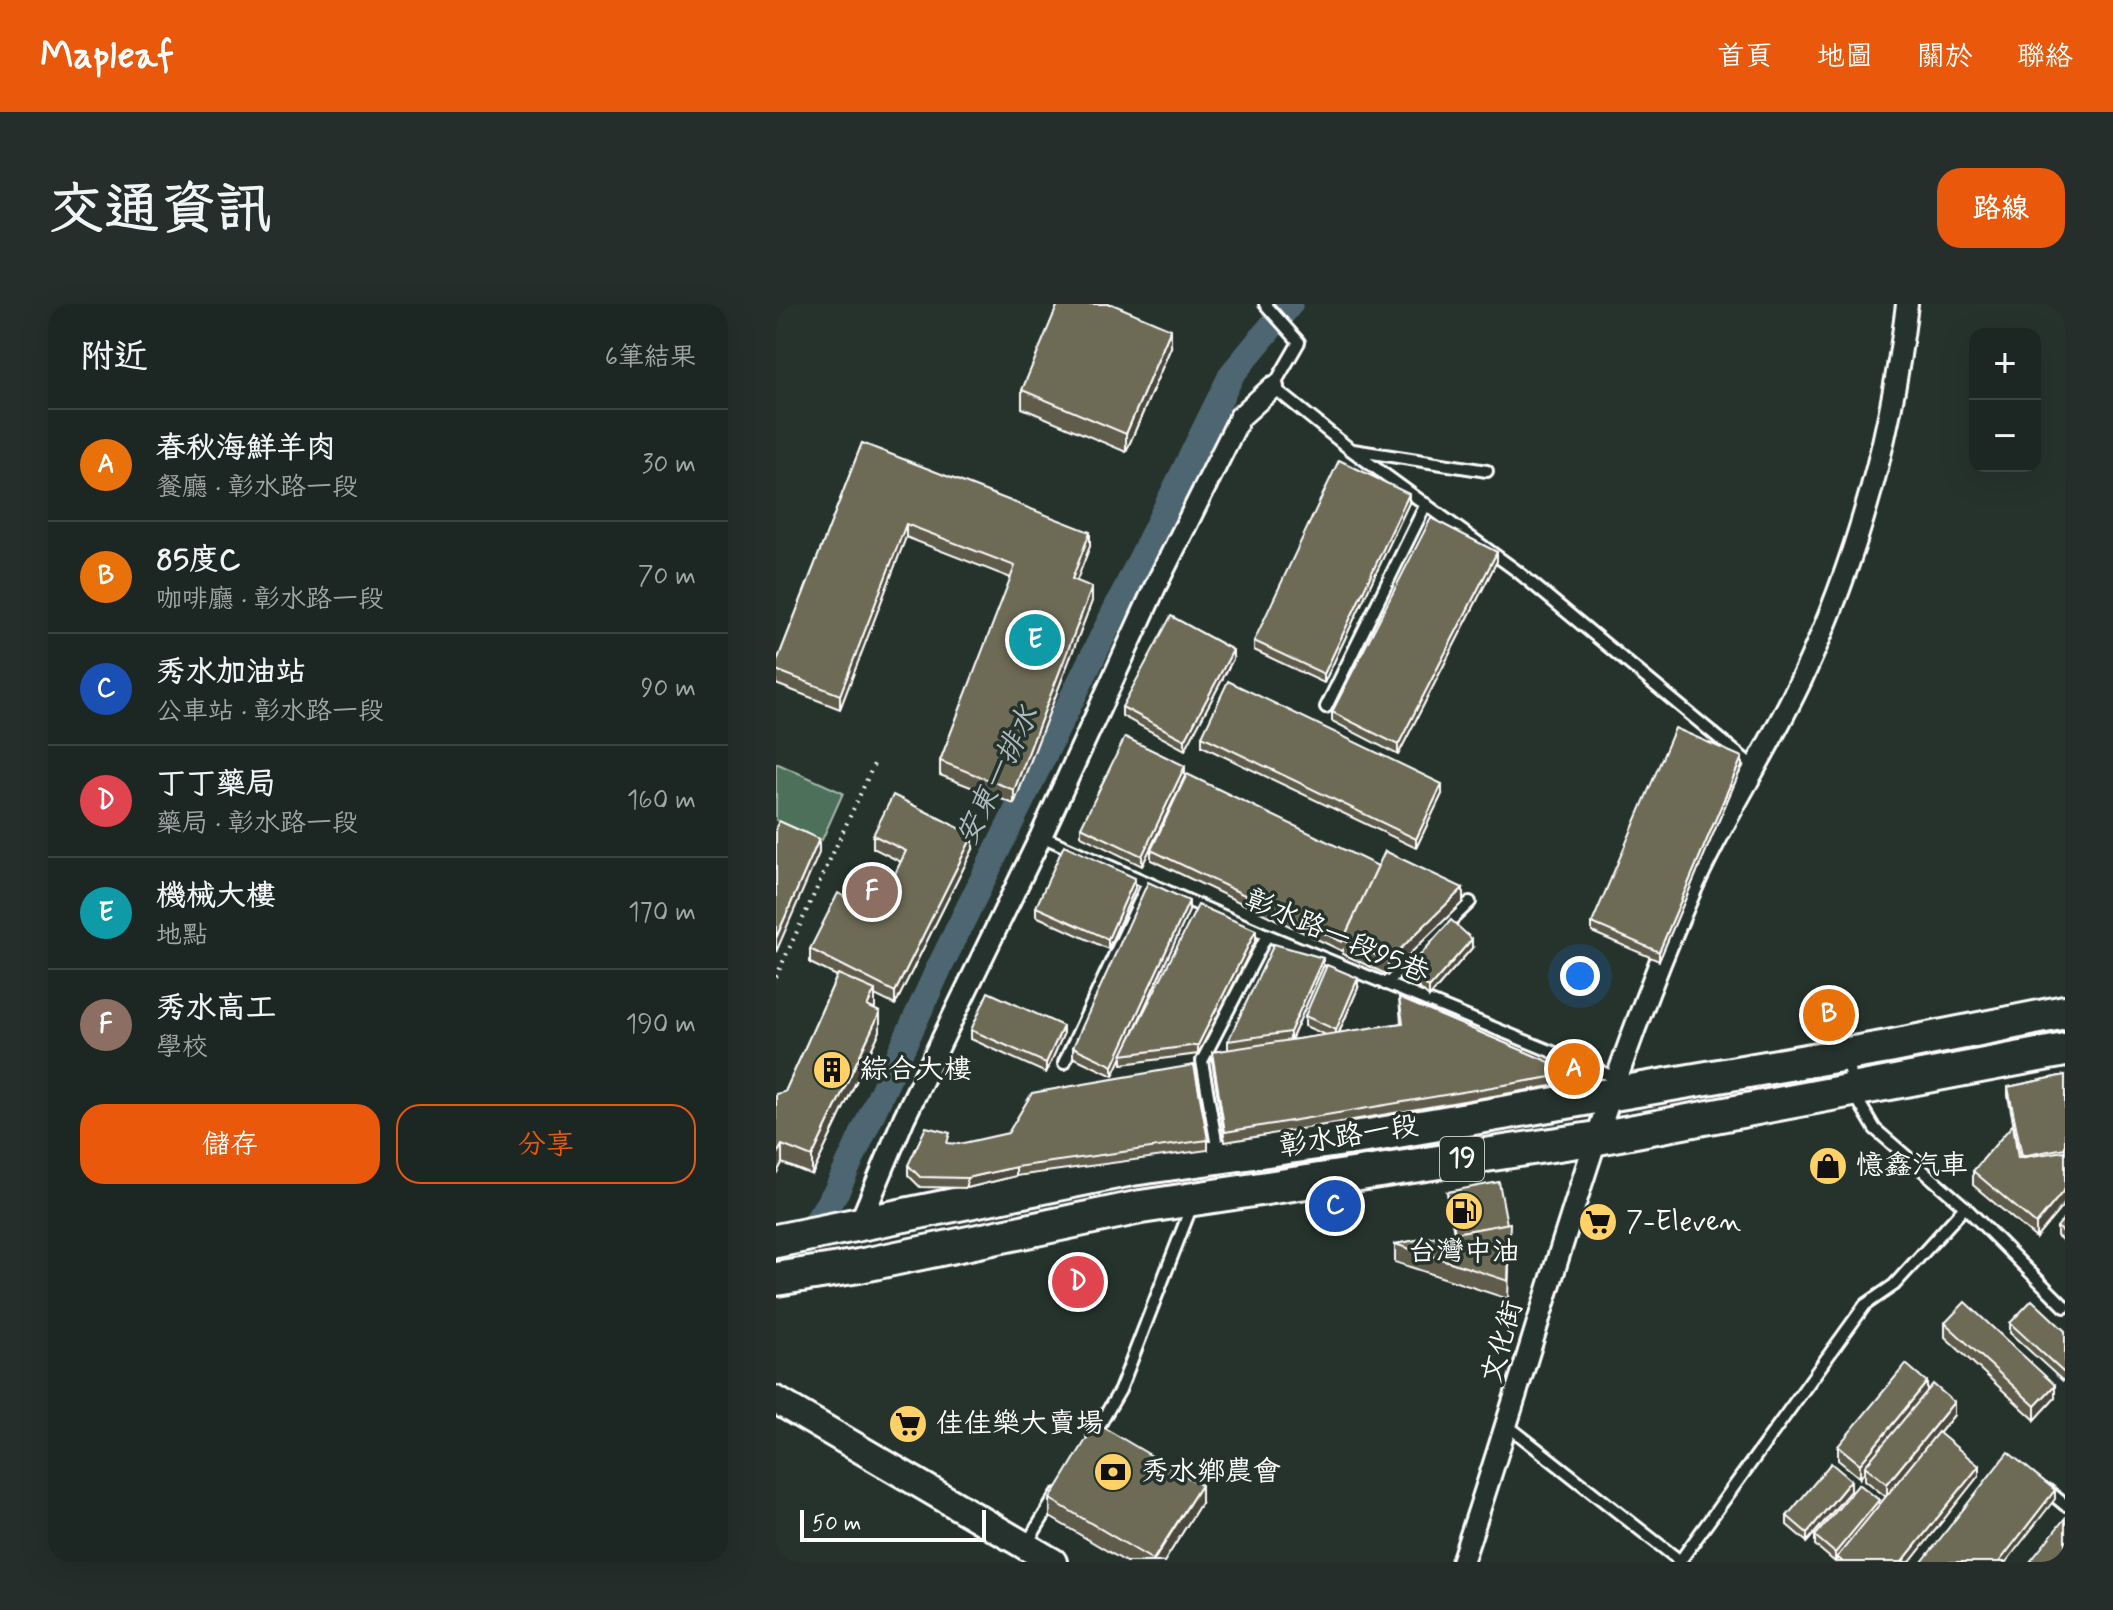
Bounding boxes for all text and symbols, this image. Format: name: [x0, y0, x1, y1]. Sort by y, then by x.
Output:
text: Mapleaf: [40, 32, 174, 81]
text: 首頁: [1717, 39, 1773, 76]
text: 地圖: [1817, 39, 1873, 76]
text: 關於: [1917, 39, 1973, 76]
text: 聯絡: [2017, 39, 2073, 76]
button: 路線: [1937, 168, 2065, 248]
text: 交通資訊: [48, 175, 272, 248]
map controls: [1969, 328, 2041, 472]
button: +: [1969, 328, 2041, 400]
text: 附近: [80, 335, 148, 380]
text: 6筆結果: [605, 341, 696, 375]
button: −: [1969, 400, 2041, 472]
text: 春秋海鮮羊肉: [156, 429, 336, 468]
text: A: [97, 448, 115, 482]
text: 30 m: [642, 448, 696, 482]
text: 餐廳 · 彰水路一段: [156, 471, 358, 505]
text: 85度C: [156, 541, 240, 580]
text: B: [98, 560, 114, 594]
text: 70 m: [638, 560, 696, 594]
text: 咖啡廳 · 彰水路一段: [156, 583, 384, 617]
pin: E: [1009, 610, 1061, 670]
text: 秀水加油站: [156, 653, 306, 692]
text: C: [97, 672, 115, 706]
text: 90 m: [641, 672, 696, 706]
text: 公車站 · 彰水路一段: [156, 695, 384, 729]
water label: 安東一排水: [948, 699, 1049, 852]
text: 丁丁藥局: [156, 765, 276, 804]
text: D: [97, 784, 115, 818]
text: 160 m: [627, 784, 696, 818]
text: 藥局 · 彰水路一段: [156, 807, 358, 841]
pin: F: [846, 862, 898, 922]
text: 機械大樓: [156, 877, 276, 916]
street label: 彰水路一段95巷: [1239, 882, 1436, 993]
text: E: [98, 896, 114, 930]
text: 170 m: [628, 896, 696, 930]
text: 地點: [156, 919, 208, 953]
your location: [1560, 956, 1600, 996]
pin: B: [1803, 985, 1855, 1045]
text: 秀水高工: [156, 989, 276, 1028]
text: F: [99, 1008, 113, 1042]
text: 190 m: [626, 1008, 696, 1042]
text: 學校: [156, 1031, 208, 1065]
pin: A: [1548, 1039, 1600, 1099]
building icon: 綜合大樓: [811, 1049, 853, 1091]
place label: 綜合大樓: [860, 1052, 972, 1089]
button: 儲存: [80, 1104, 380, 1184]
button: 分享: [396, 1104, 696, 1184]
street label: 彰水路一段: [1277, 1108, 1421, 1166]
road number: 19: [1440, 1137, 1484, 1181]
shop icon: 憶鑫汽車: [1807, 1145, 1849, 1187]
place label: 憶鑫汽車: [1856, 1148, 1968, 1185]
pin: C: [1309, 1176, 1361, 1236]
fuel station icon: 台灣中油: [1443, 1190, 1485, 1232]
supermarket icon: 7-Eleven: [1577, 1201, 1619, 1243]
place label: 7-Eleven: [1626, 1204, 1741, 1241]
place label: 台灣中油: [1408, 1234, 1520, 1271]
pin: D: [1052, 1252, 1104, 1312]
street label: 文化街: [1474, 1297, 1532, 1387]
supermarket icon: 佳佳樂大賣場: [887, 1403, 929, 1445]
place label: 佳佳樂大賣場: [936, 1406, 1104, 1443]
bank icon: 秀水鄉農會: [1092, 1451, 1134, 1493]
place label: 秀水鄉農會: [1141, 1454, 1281, 1491]
scale bar: [800, 1506, 986, 1542]
text: 50 m: [812, 1510, 861, 1538]

